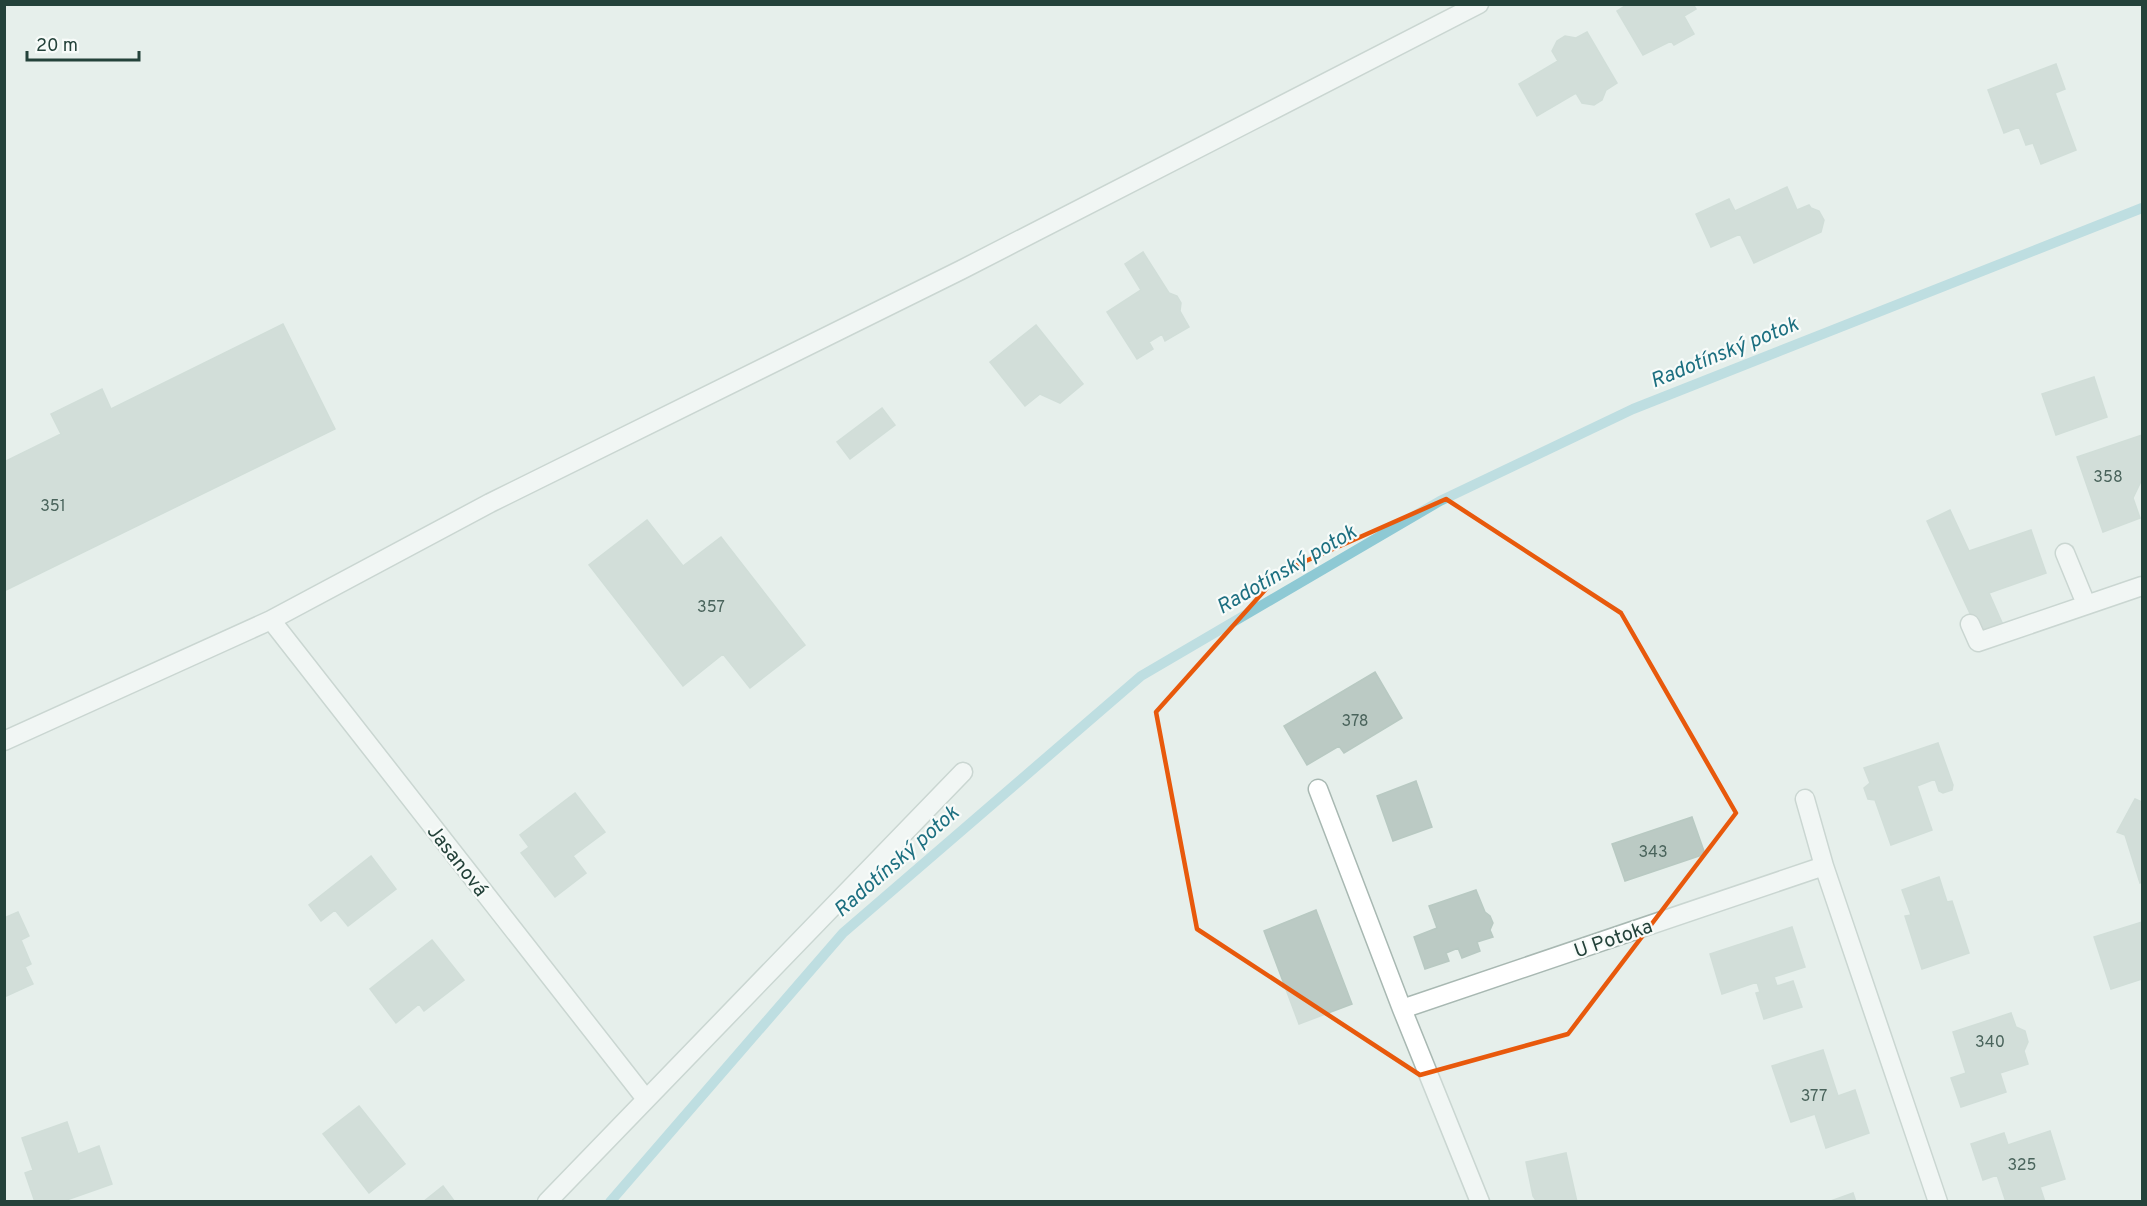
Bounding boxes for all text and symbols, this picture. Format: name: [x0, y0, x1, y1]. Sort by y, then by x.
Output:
scale bar: [27, 24, 140, 62]
text: 20 m: [36, 35, 78, 58]
water label: Radotínský potok: [1647, 311, 1803, 395]
house number: 358: [2093, 468, 2123, 488]
house number: 351: [40, 497, 66, 517]
water label: Radotínský potok: [1212, 519, 1362, 621]
house number: 357: [697, 598, 725, 618]
house number: 378: [1341, 712, 1369, 732]
water label: Radotínský potok: [829, 800, 966, 924]
street label: Jasanová: [420, 820, 493, 903]
house number: 343: [1638, 843, 1668, 863]
street label: U Potoka: [1571, 914, 1656, 965]
house number: 340: [1975, 1033, 2005, 1053]
house number: 377: [1801, 1087, 1827, 1107]
house number: 325: [2007, 1156, 2037, 1176]

